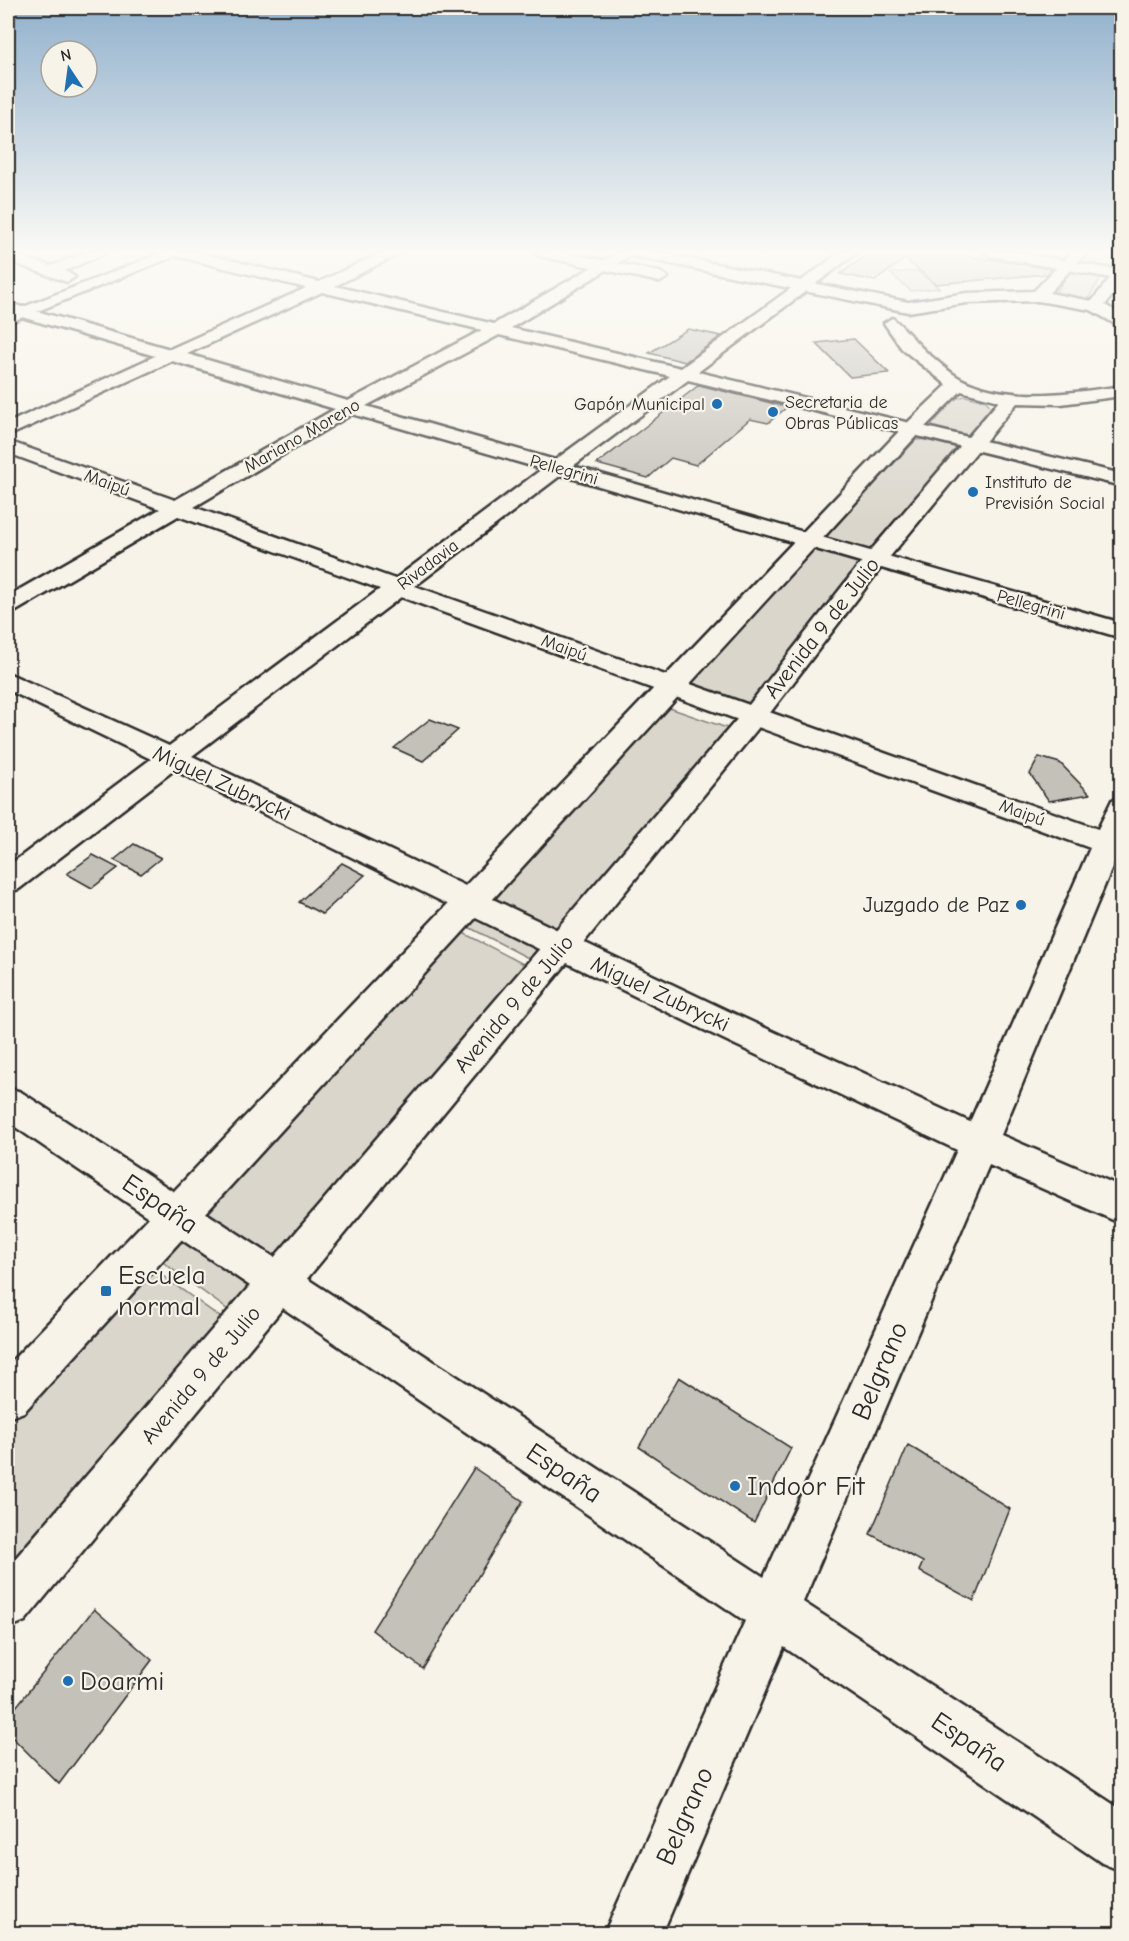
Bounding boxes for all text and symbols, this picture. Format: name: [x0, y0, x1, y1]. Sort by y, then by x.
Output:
north arrow: [39, 39, 99, 99]
text: N: [59, 45, 73, 65]
place label: Secretaria de Obras Públicas: [785, 392, 898, 434]
street label: Mariano Moreno: [240, 394, 364, 478]
place label: Gapón Municipal: [574, 394, 705, 415]
marker: Gapón Municipal: [710, 397, 724, 411]
marker: Secretaria de Obras Públicas: [766, 405, 780, 419]
street label: Pellegrini: [527, 450, 601, 490]
street label: Maipú: [81, 465, 133, 501]
place label: Instituto de Previsión Social: [985, 472, 1105, 514]
marker: Instituto de Previsión Social: [966, 485, 980, 499]
street label: Rivadavia: [393, 535, 463, 595]
street label: Avenida 9 de Julio: [759, 552, 885, 704]
street label: Pellegrini: [994, 585, 1068, 625]
street label: Maipú: [538, 630, 590, 666]
street label: Miguel Zubrycki: [149, 740, 295, 826]
street label: Maipú: [996, 795, 1048, 831]
place label: Juzgado de Paz: [863, 892, 1009, 918]
marker: Juzgado de Paz: [1014, 898, 1028, 912]
street label: Avenida 9 de Julio: [449, 930, 579, 1078]
street label: Miguel Zubrycki: [587, 951, 733, 1037]
street label: España: [116, 1167, 204, 1241]
place label: Escuela normal: [118, 1260, 206, 1322]
marker: Escuela normal: [99, 1284, 113, 1298]
street label: Avenida 9 de Julio: [136, 1301, 266, 1449]
street label: Belgrano: [845, 1317, 915, 1425]
street label: España: [520, 1436, 608, 1510]
place label: Indoor Fit: [747, 1471, 866, 1502]
marker: Indoor Fit: [728, 1479, 742, 1493]
place label: Doarmi: [80, 1666, 164, 1697]
marker: Doarmi: [61, 1674, 75, 1688]
street label: España: [925, 1705, 1013, 1779]
street label: Belgrano: [650, 1762, 720, 1870]

